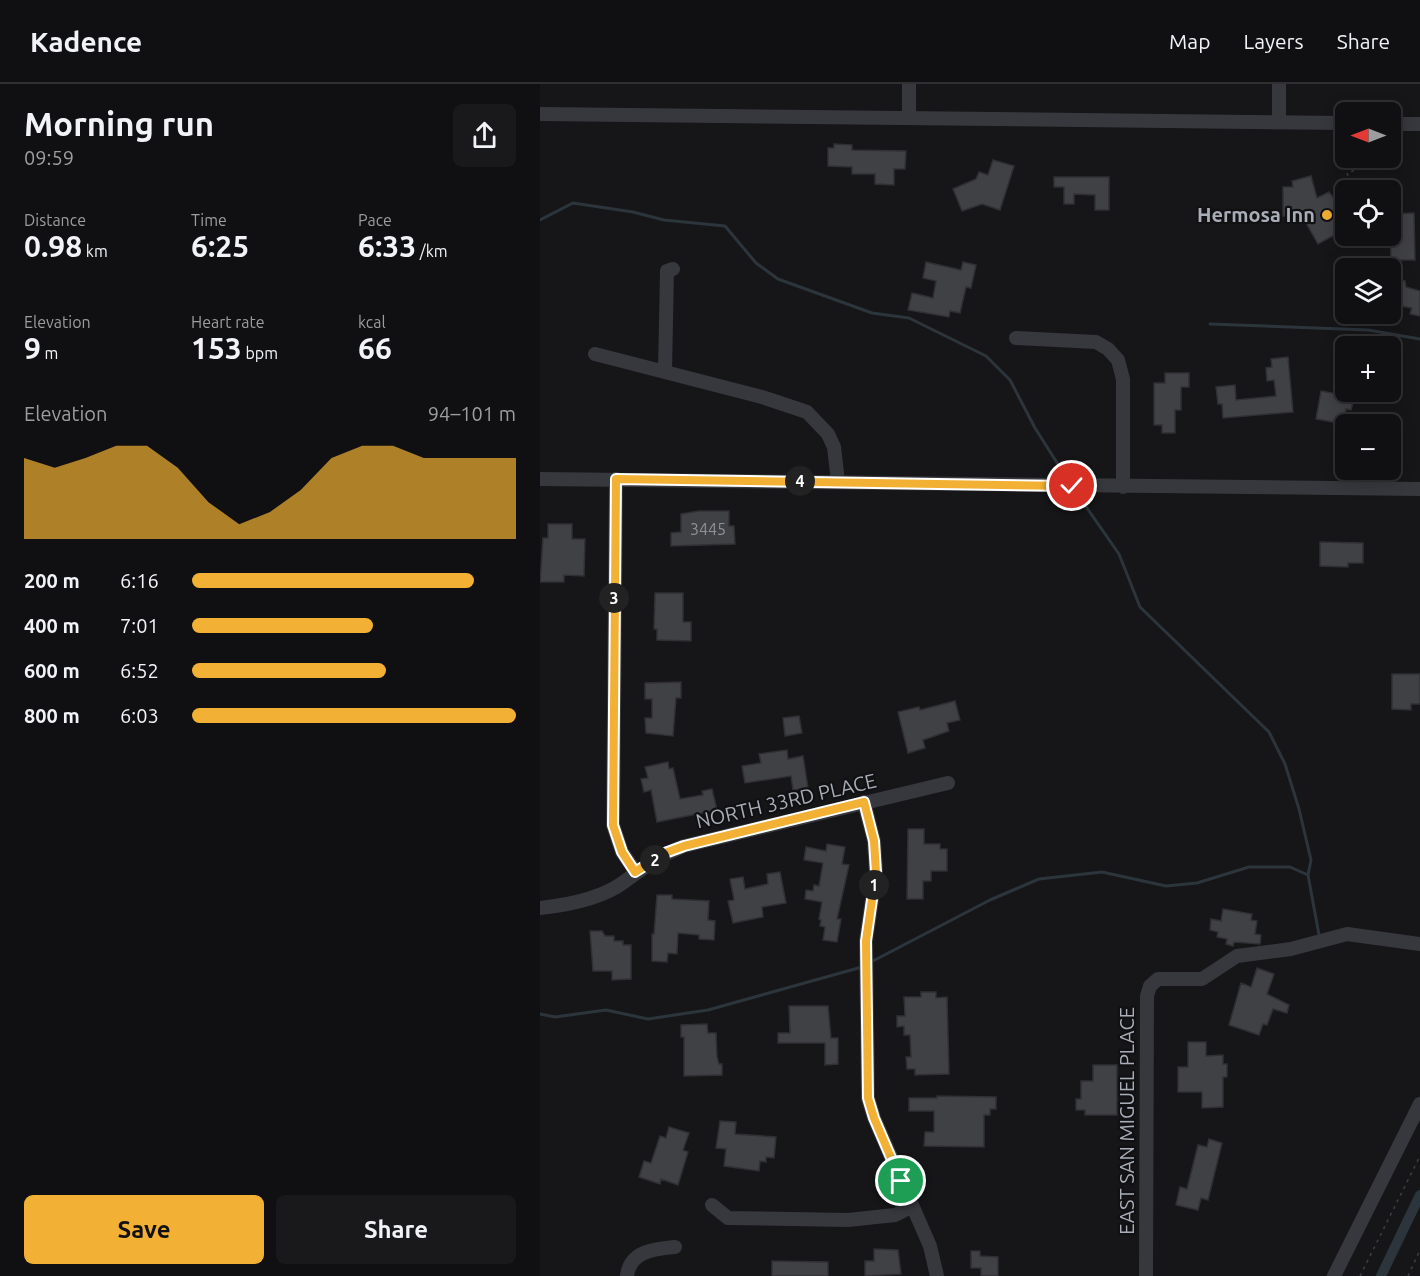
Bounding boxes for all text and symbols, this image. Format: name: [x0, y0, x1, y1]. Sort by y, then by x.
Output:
text: Kadence: [30, 26, 142, 57]
text: Map: [1169, 29, 1210, 53]
text: Layers: [1243, 29, 1304, 53]
text: Share: [1337, 29, 1390, 53]
north arrow: [1335, 102, 1401, 168]
map controls: [1335, 102, 1401, 480]
button: share: [453, 104, 516, 167]
text: Morning run: [24, 105, 214, 142]
text: 09:59: [24, 146, 74, 169]
button: locate: [1335, 180, 1401, 246]
place label: Hermosa Inn: [1197, 203, 1315, 226]
marker: Hermosa Inn: [1320, 208, 1334, 222]
text: Distance: [24, 211, 86, 229]
text: Time: [191, 211, 227, 229]
text: Pace: [358, 211, 392, 229]
text: 0.98: [24, 229, 82, 263]
text: 6:25: [191, 229, 249, 263]
text: 6:33: [358, 229, 416, 263]
text: km: [82, 242, 108, 260]
text: /km: [416, 242, 448, 260]
button: layers: [1335, 258, 1401, 324]
text: Elevation: [24, 313, 91, 331]
text: Heart rate: [191, 313, 265, 331]
text: kcal: [358, 313, 386, 331]
text: 9: [24, 331, 41, 365]
text: 153: [191, 331, 242, 365]
text: 66: [358, 331, 392, 365]
button: +: [1335, 336, 1401, 402]
text: m: [41, 344, 58, 362]
text: bpm: [242, 344, 278, 362]
text: Elevation: [24, 402, 107, 425]
text: 94–101 m: [428, 402, 516, 425]
button: −: [1335, 414, 1401, 480]
pin: [1046, 460, 1097, 511]
pin: 4: [785, 466, 815, 496]
icon: check: [1055, 469, 1088, 502]
text: 4: [795, 472, 805, 490]
house number: 3445: [690, 520, 726, 538]
text: 200 m: [24, 569, 80, 592]
text: 6:16: [120, 569, 159, 592]
pin: 3: [599, 583, 629, 613]
text: 3: [609, 589, 619, 607]
text: 400 m: [24, 614, 80, 637]
text: 7:01: [120, 614, 159, 637]
text: 600 m: [24, 659, 80, 682]
text: 6:52: [120, 659, 159, 682]
text: 800 m: [24, 704, 80, 727]
text: 6:03: [120, 704, 159, 727]
street label: NORTH 33RD PLACE: [693, 769, 878, 832]
pin: 2: [640, 845, 670, 875]
text: 2: [650, 851, 660, 869]
pin: 1: [859, 870, 889, 900]
text: 1: [869, 876, 879, 894]
street label: EAST SAN MIGUEL PLACE: [1115, 1007, 1138, 1235]
pin: [875, 1155, 926, 1206]
icon: arrive: [884, 1164, 917, 1197]
button: Save: [24, 1195, 264, 1264]
button: Share: [276, 1195, 516, 1264]

